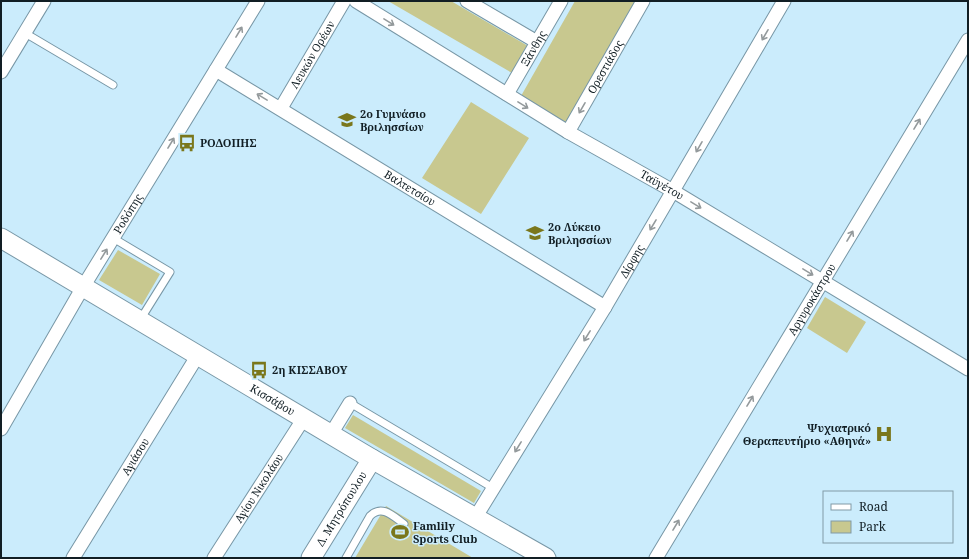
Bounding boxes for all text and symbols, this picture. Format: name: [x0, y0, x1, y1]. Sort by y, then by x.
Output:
street label: Λευκών Ορέων: [286, 17, 338, 91]
one-way arrow: [383, 18, 395, 26]
one-way arrow: [236, 26, 244, 38]
street label: Ξάνθης: [517, 27, 549, 68]
one-way arrow: [760, 29, 768, 41]
street label: Ορεστιάδος: [583, 37, 626, 96]
one-way arrow: [256, 93, 268, 101]
one-way arrow: [517, 101, 529, 109]
one-way arrow: [578, 102, 586, 114]
place label: 2ο Γυμνάσιο Βριλησσίων: [360, 106, 426, 134]
school or university icon: 2ο Γυμνάσιο Βριλησσίων: [337, 110, 357, 130]
one-way arrow: [914, 118, 922, 130]
bus stop icon: ΡΟΔΟΠΗΣ: [177, 133, 197, 153]
place label: ΡΟΔΟΠΗΣ: [200, 135, 257, 150]
one-way arrow: [168, 137, 176, 149]
one-way arrow: [695, 141, 703, 153]
street label: Βαλτετσίου: [382, 166, 439, 209]
street label: Ταϋγέτου: [638, 166, 687, 203]
street label: Ροδόπης: [109, 190, 146, 236]
one-way arrow: [690, 201, 701, 209]
place label: 2ο Λύκειο Βριλησσίων: [548, 219, 612, 247]
one-way arrow: [649, 219, 657, 231]
school or university icon: 2ο Λύκειο Βριλησσίων: [525, 223, 545, 243]
one-way arrow: [847, 230, 855, 242]
street label: Δίρφης: [616, 241, 647, 280]
one-way arrow: [100, 248, 108, 260]
street label: Αργυροκάστρου: [784, 260, 839, 338]
one-way arrow: [802, 268, 813, 276]
one-way arrow: [582, 330, 590, 342]
bus stop icon: 2η ΚΙΣΣΑΒΟΥ: [249, 360, 269, 380]
place label: 2η ΚΙΣΣΑΒΟΥ: [272, 362, 348, 377]
street label: Κισσάβου: [248, 380, 298, 418]
one-way arrow: [747, 395, 755, 407]
place label: Ψυχιατρικό Θεραπευτήριο «Αθηνά»: [743, 420, 871, 448]
hospital icon: Ψυχιατρικό Θεραπευτήριο «Αθηνά»: [874, 424, 894, 444]
street label: Αγιάσου: [118, 435, 152, 478]
one-way arrow: [514, 441, 522, 453]
street label: Αγίου Νικολάου: [231, 450, 286, 525]
street label: Δ. Μητρόπουλου: [312, 468, 370, 548]
legend: [823, 491, 953, 543]
text: Road: [859, 498, 889, 515]
place label: Famlily Sports Club: [413, 518, 477, 546]
text: Park: [859, 518, 887, 535]
one-way arrow: [672, 520, 680, 531]
sports icon: Famlily Sports Club: [390, 522, 410, 542]

